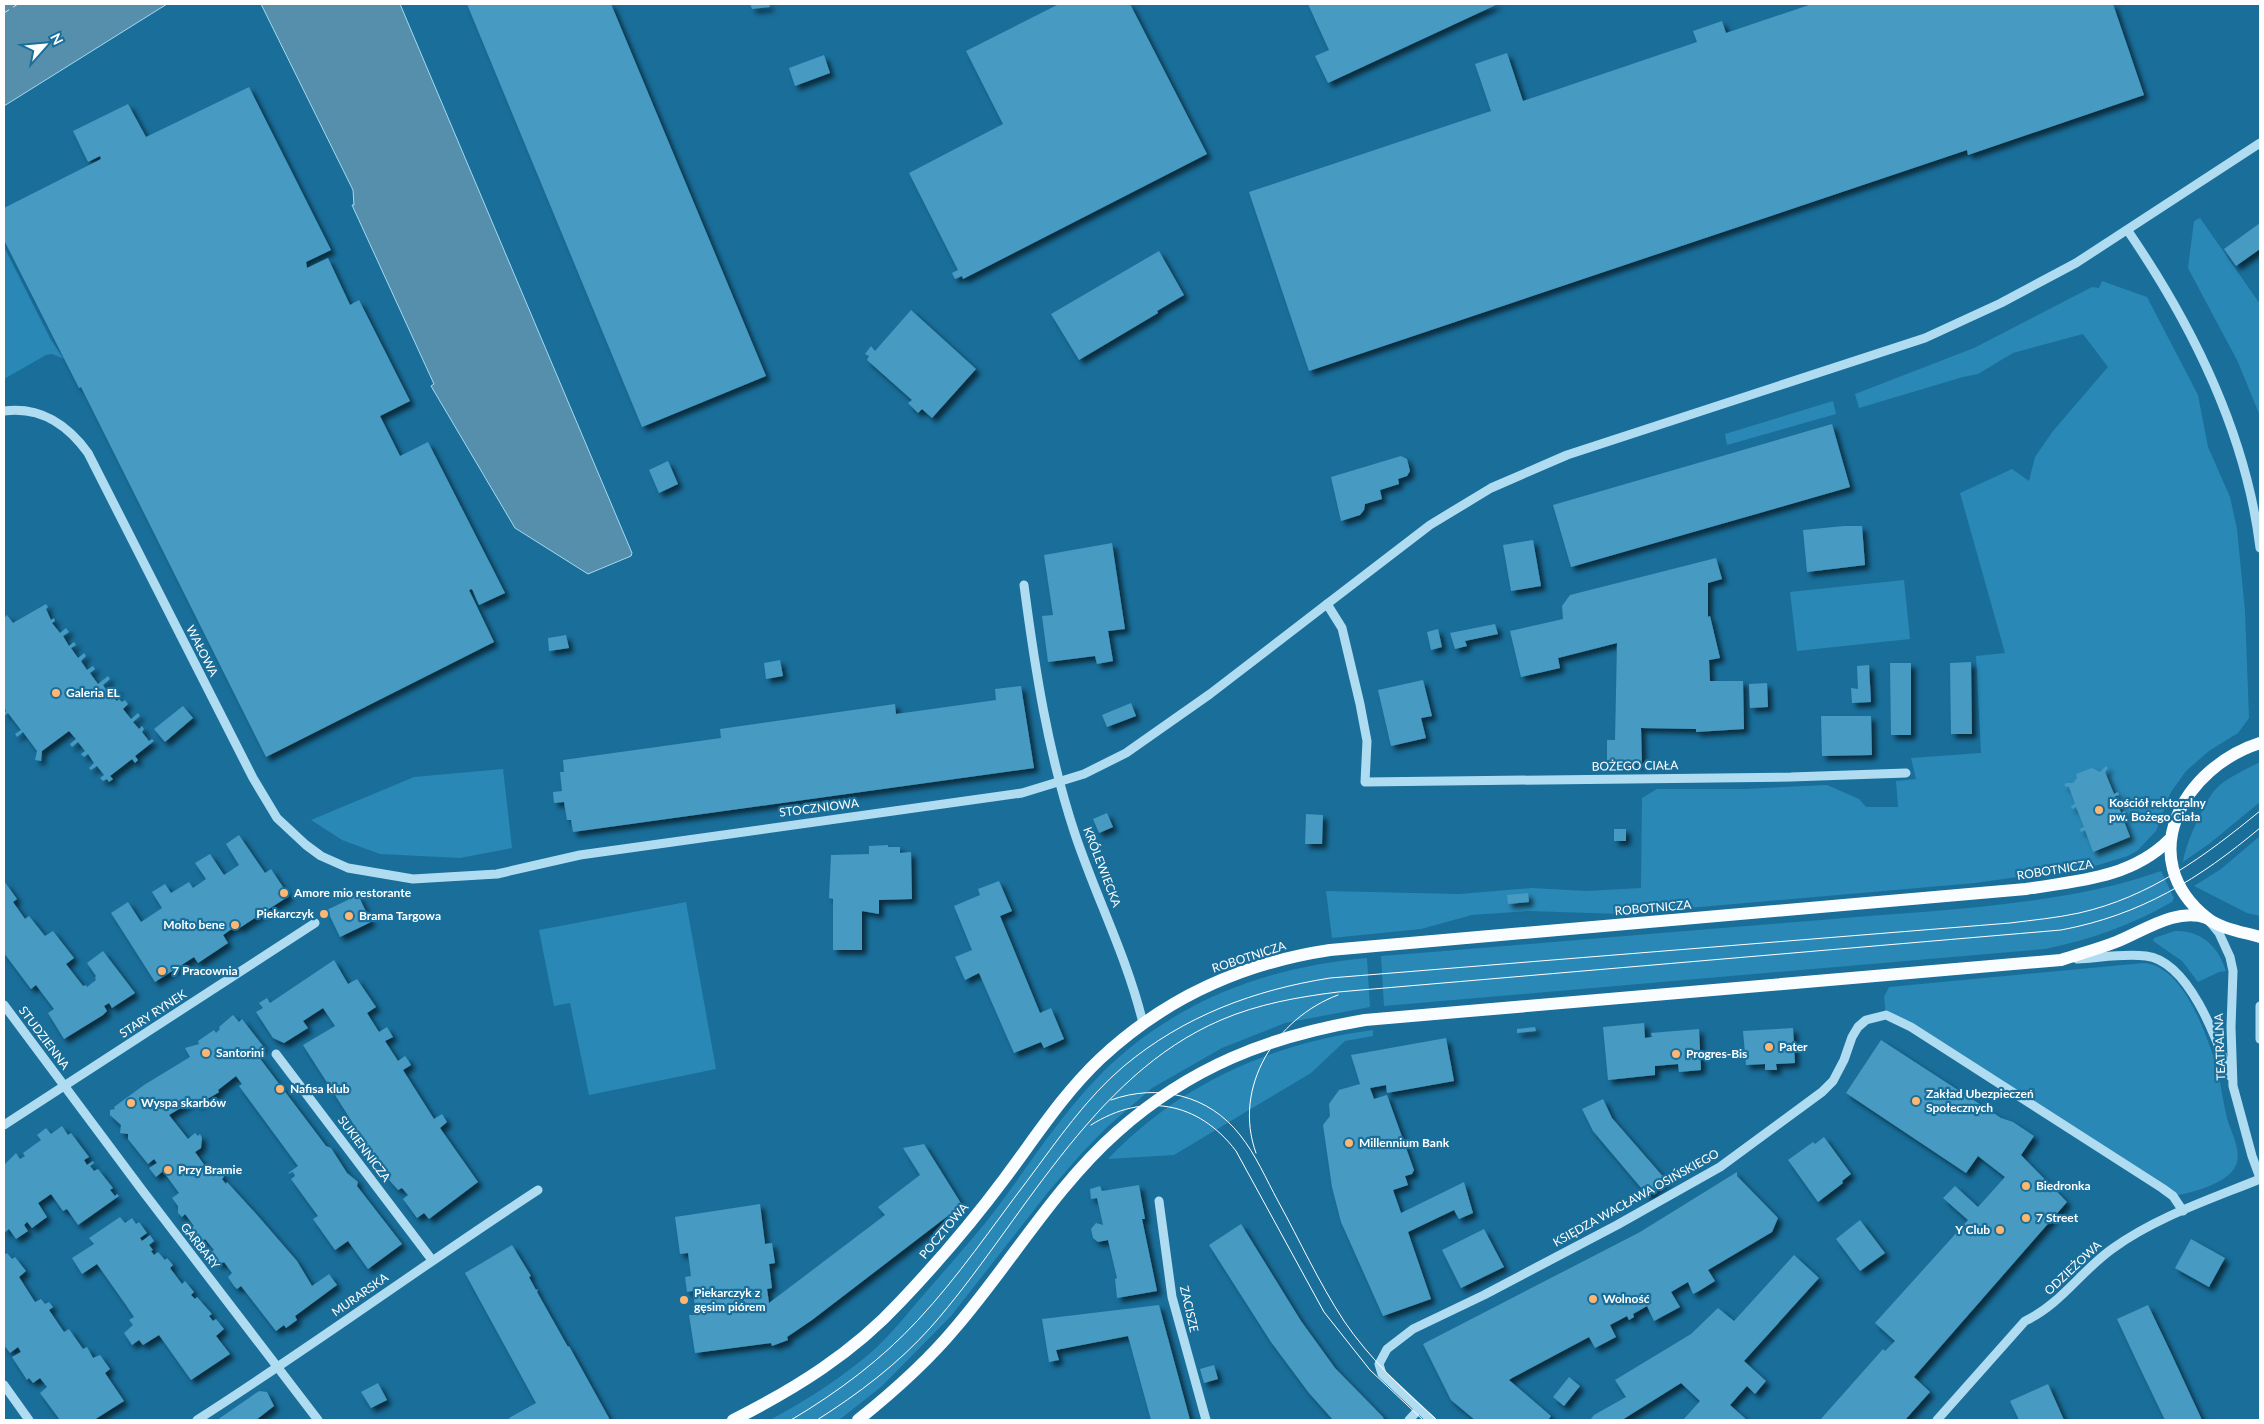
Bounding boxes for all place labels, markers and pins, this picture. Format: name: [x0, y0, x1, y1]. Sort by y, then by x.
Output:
place label: Galeria EL: [66, 685, 121, 700]
marker: Galeria EL: [50, 687, 62, 699]
place label: Kościół rektoralny pw. Bożego Ciała: [2109, 795, 2207, 824]
marker: Kościół rektoralny pw. Bożego Ciała: [2093, 804, 2105, 816]
place label: Amore mio restorante: [293, 885, 412, 900]
marker: Amore mio restorante: [278, 887, 290, 899]
place label: Piekarczyk: [256, 906, 315, 921]
marker: Piekarczyk: [318, 908, 330, 920]
place label: Brama Targowa: [359, 908, 441, 923]
marker: Brama Targowa: [343, 910, 355, 922]
place label: Molto bene: [163, 917, 226, 932]
marker: Molto bene: [229, 919, 241, 931]
place label: 7 Pracownia: [172, 963, 238, 978]
marker: 7 Pracownia: [156, 965, 168, 977]
place label: Pater: [1779, 1039, 1808, 1054]
marker: Pater: [1763, 1041, 1775, 1053]
place label: Santorini: [216, 1045, 264, 1060]
place label: Progres-Bis: [1686, 1046, 1747, 1061]
marker: Santorini: [200, 1047, 212, 1059]
marker: Progres-Bis: [1670, 1048, 1682, 1060]
place label: Nafisa klub: [290, 1081, 350, 1096]
marker: Nafisa klub: [274, 1083, 286, 1095]
place label: Zakład Ubezpieczeń Społecznych: [1926, 1086, 2034, 1115]
place label: Wyspa skarbów: [141, 1095, 227, 1110]
marker: Zakład Ubezpieczeń Społecznych: [1910, 1095, 1922, 1107]
marker: Wyspa skarbów: [125, 1097, 137, 1109]
place label: Millennium Bank: [1359, 1135, 1450, 1150]
marker: Millennium Bank: [1343, 1137, 1355, 1149]
place label: Przy Bramie: [178, 1162, 243, 1177]
marker: Przy Bramie: [162, 1164, 174, 1176]
place label: Biedronka: [2036, 1178, 2091, 1193]
marker: Biedronka: [2020, 1180, 2032, 1192]
place label: 7 Street: [2036, 1210, 2079, 1225]
marker: 7 Street: [2020, 1212, 2032, 1224]
place label: Y Club: [1954, 1222, 1990, 1237]
marker: Y Club: [1994, 1224, 2006, 1236]
place label: Piekarczyk z gęsim piórem: [694, 1285, 765, 1314]
place label: Wolność: [1603, 1291, 1650, 1306]
marker: Wolność: [1587, 1293, 1599, 1305]
marker: Piekarczyk z gęsim piórem: [678, 1294, 690, 1306]

